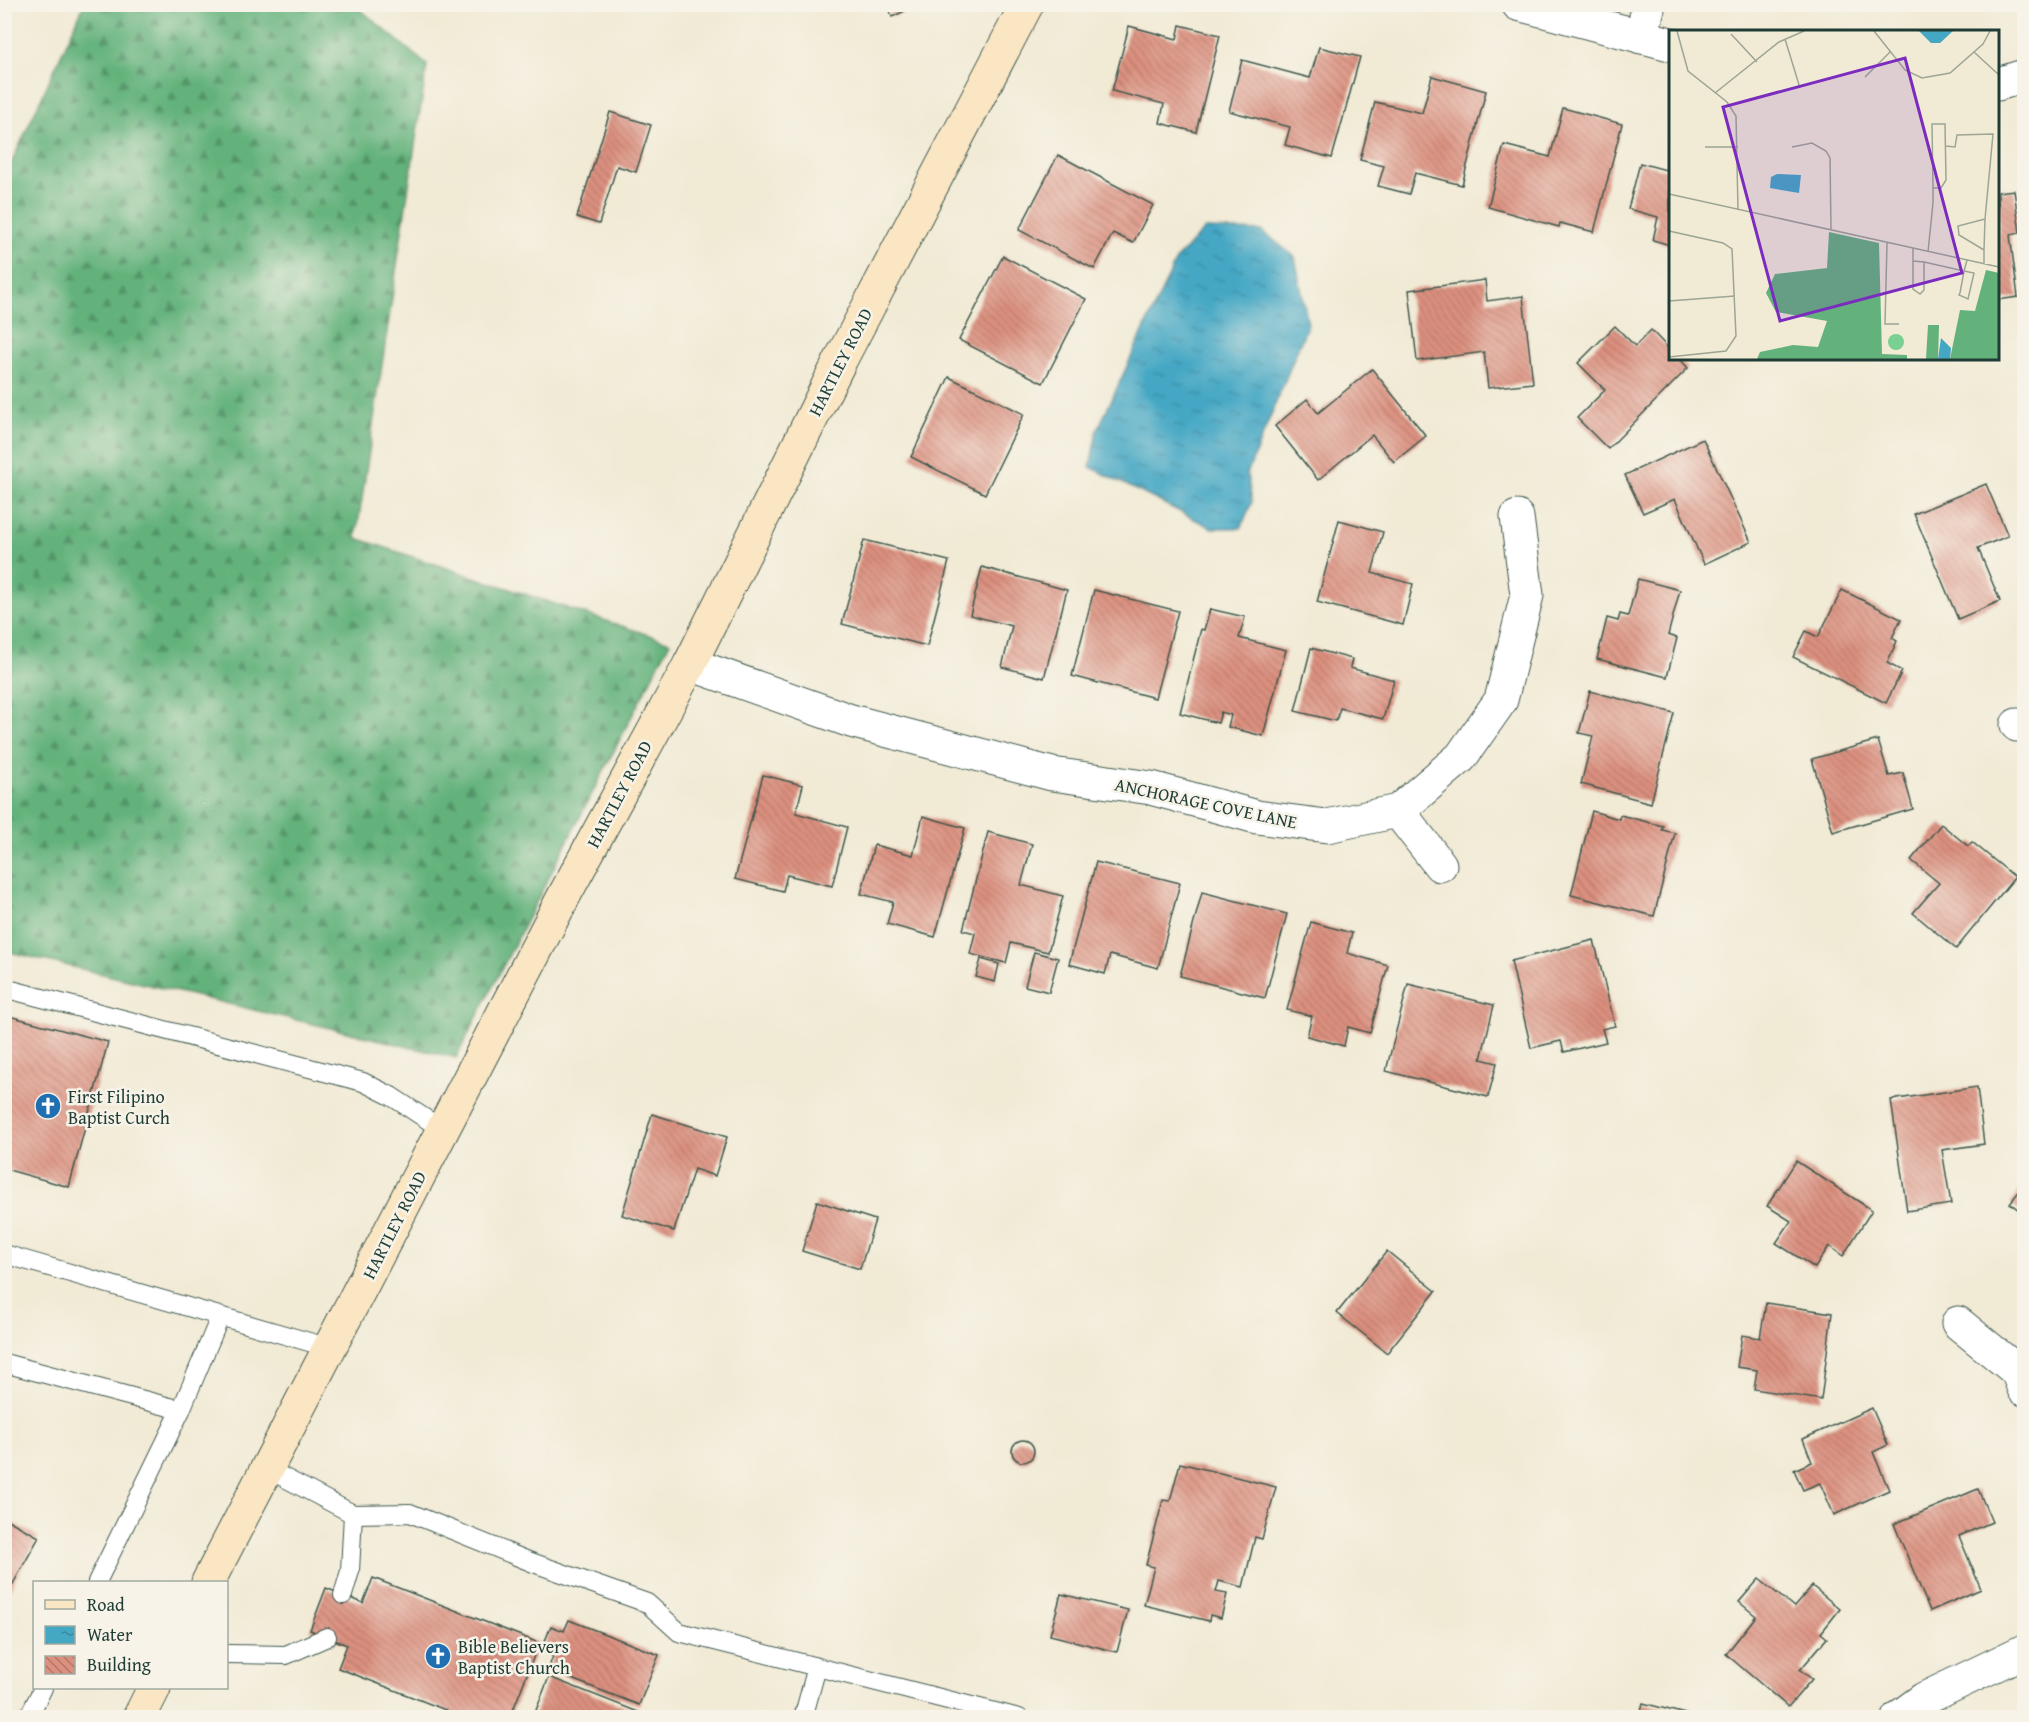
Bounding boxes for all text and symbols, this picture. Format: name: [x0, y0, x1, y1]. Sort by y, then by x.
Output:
inset map: [1669, 30, 1999, 360]
street label: HARTLEY ROAD: [801, 303, 879, 421]
street label: HARTLEY ROAD: [579, 735, 659, 853]
street label: ANCHORAGE COVE LANE: [1112, 770, 1300, 836]
place label: First Filipino Baptist Curch: [68, 1083, 170, 1131]
church icon: First Filipino Baptist Curch: [33, 1091, 63, 1121]
street label: HARTLEY ROAD: [355, 1166, 433, 1284]
legend: [33, 1581, 228, 1689]
text: Road: [87, 1591, 125, 1618]
text: Water: [87, 1621, 133, 1648]
place label: Bible Believers Baptist Church: [458, 1633, 570, 1681]
church icon: Bible Believers Baptist Church: [423, 1641, 453, 1671]
text: Building: [87, 1651, 151, 1678]

